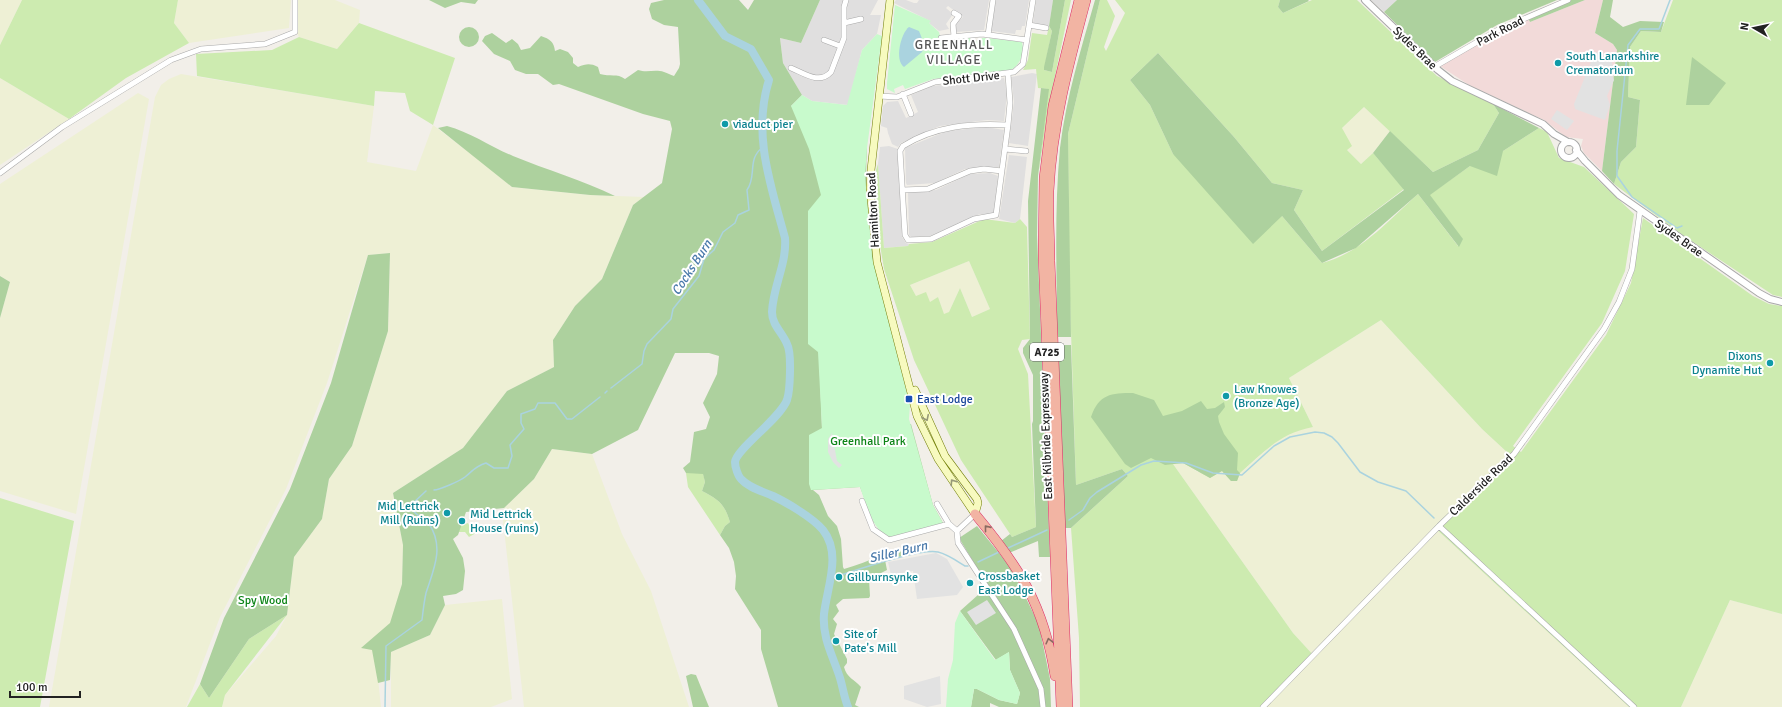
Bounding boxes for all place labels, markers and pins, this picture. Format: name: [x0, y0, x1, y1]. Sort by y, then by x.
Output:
place label: South Lanarkshire Crematorium: [1566, 49, 1659, 78]
marker: South Lanarkshire Crematorium: [1553, 58, 1563, 68]
place label: viaduct pier: [733, 117, 794, 132]
marker: viaduct pier: [720, 119, 730, 129]
place label: Dixons Dynamite Hut: [1692, 349, 1762, 378]
marker: Dixons Dynamite Hut: [1765, 358, 1775, 368]
place label: Law Knowes (Bronze Age): [1234, 382, 1299, 411]
marker: Law Knowes (Bronze Age): [1221, 391, 1231, 401]
place label: East Lodge: [917, 392, 973, 407]
marker: East Lodge: [904, 394, 914, 404]
place label: Mid Lettrick Mill (Ruins): [377, 499, 439, 528]
place label: Mid Lettrick House (ruins): [470, 507, 539, 536]
marker: Mid Lettrick Mill (Ruins): [442, 508, 452, 518]
marker: Mid Lettrick House (ruins): [457, 516, 467, 526]
place label: Crossbasket East Lodge: [978, 569, 1040, 598]
place label: Gillburnsynke: [847, 570, 918, 585]
marker: Gillburnsynke: [834, 572, 844, 582]
marker: Crossbasket East Lodge: [965, 578, 975, 588]
place label: Site of Pate's Mill: [844, 627, 897, 656]
marker: Site of Pate's Mill: [831, 636, 841, 646]

